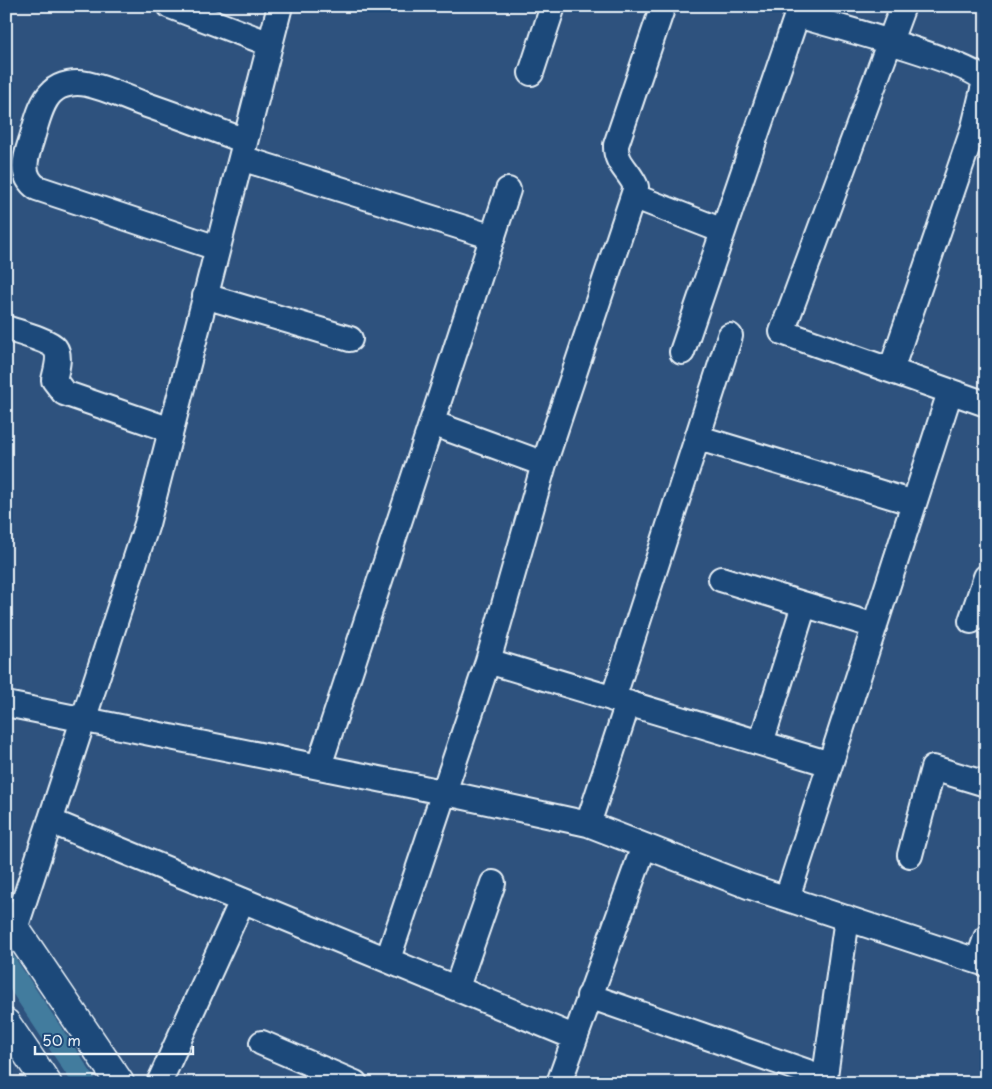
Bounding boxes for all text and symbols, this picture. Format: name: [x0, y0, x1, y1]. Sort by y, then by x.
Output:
scale bar: [35, 1024, 192, 1056]
text: 50 m: [42, 1028, 81, 1051]

